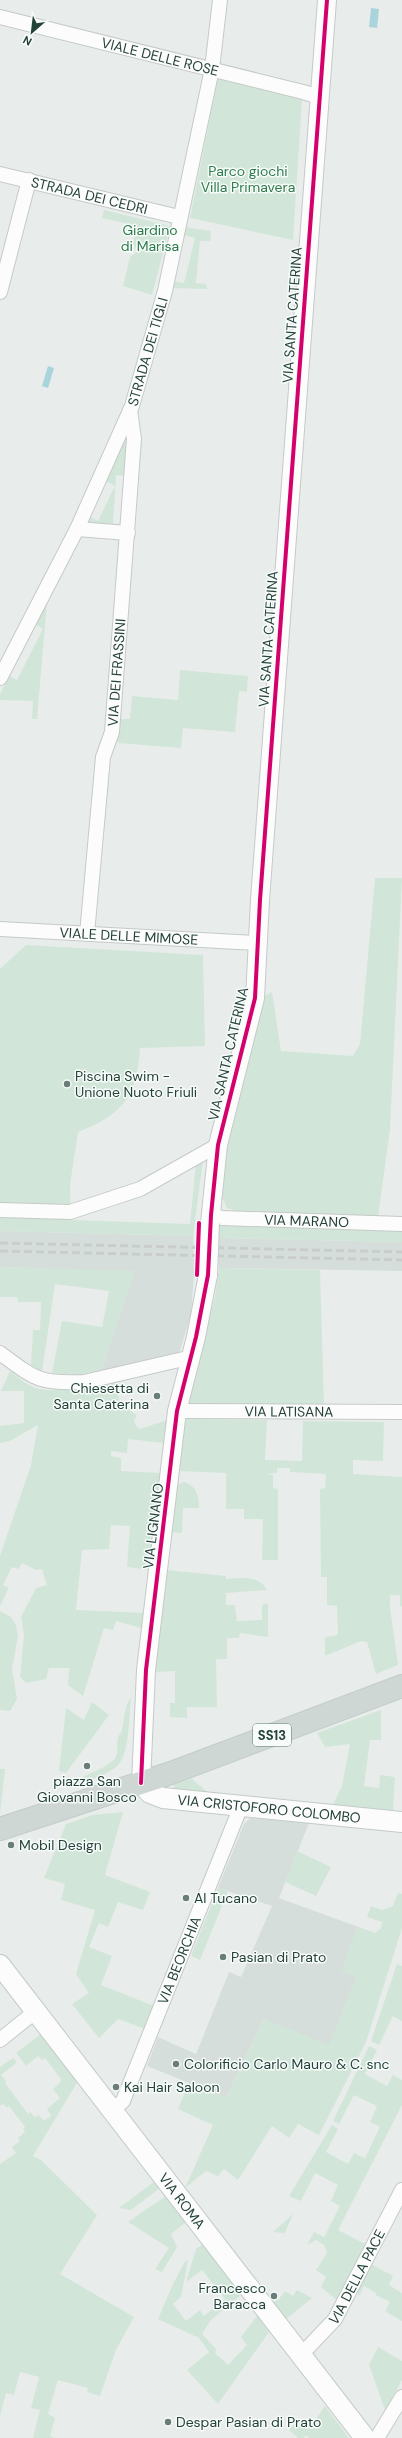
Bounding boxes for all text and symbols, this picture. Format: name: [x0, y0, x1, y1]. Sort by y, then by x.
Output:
north arrow: [12, 12, 52, 52]
text: N: [20, 33, 34, 49]
street label: VIALE DELLE ROSE: [100, 33, 221, 80]
park label: Parco giochi Villa Primavera: [201, 162, 295, 196]
street label: STRADA DEI CEDRI: [29, 173, 149, 218]
park label: Giardino di Marisa: [121, 221, 179, 255]
street label: VIA SANTA CATERINA: [278, 246, 306, 384]
street label: STRADA DEI TIGLI: [123, 295, 172, 408]
street label: VIA SANTA CATERINA: [254, 570, 282, 708]
street label: VIA DEI FRASSINI: [103, 618, 129, 727]
street label: VIALE DELLE MIMOSE: [59, 923, 199, 949]
street label: VIA SANTA CATERINA: [204, 985, 252, 1123]
place label: Piscina Swim - Unione Nuoto Friuli: [75, 1067, 197, 1101]
marker: Piscina Swim - Unione Nuoto Friuli: [62, 1079, 72, 1089]
street label: VIA MARANO: [264, 1210, 349, 1231]
place label: Chiesetta di Santa Caterina: [54, 1379, 149, 1413]
marker: Chiesetta di Santa Caterina: [152, 1391, 162, 1401]
street label: VIA LATISANA: [245, 1402, 333, 1421]
street label: VIA LIGNANO: [139, 1482, 167, 1570]
road number: SS13: [253, 1724, 291, 1746]
marker: piazza San Giovanni Bosco: [82, 1761, 92, 1771]
place label: piazza San Giovanni Bosco: [37, 1772, 137, 1806]
street label: VIA CRISTOFORO COLOMBO: [177, 1791, 362, 1827]
place label: Mobil Design: [19, 1836, 102, 1854]
marker: Mobil Design: [6, 1840, 16, 1850]
place label: Al Tucano: [194, 1889, 257, 1907]
marker: Al Tucano: [181, 1893, 191, 1903]
street label: VIA BEORCHIA: [154, 1914, 205, 2007]
place label: Pasian di Prato: [231, 1948, 326, 1966]
marker: Pasian di Prato: [218, 1952, 228, 1962]
place label: Colorificio Carlo Mauro & C. snc: [184, 2055, 390, 2073]
marker: Colorificio Carlo Mauro & C. snc: [171, 2059, 181, 2069]
place label: Kai Hair Saloon: [124, 2078, 219, 2096]
marker: Kai Hair Saloon: [111, 2082, 121, 2092]
street label: VIA ROMA: [155, 2169, 209, 2233]
street label: VIA DELLA PACE: [325, 2226, 389, 2329]
place label: Francesco Baracca: [198, 2279, 266, 2313]
marker: Francesco Baracca: [269, 2291, 279, 2301]
place label: Despar Pasian di Prato: [176, 2413, 321, 2431]
marker: Despar Pasian di Prato: [163, 2417, 173, 2427]

